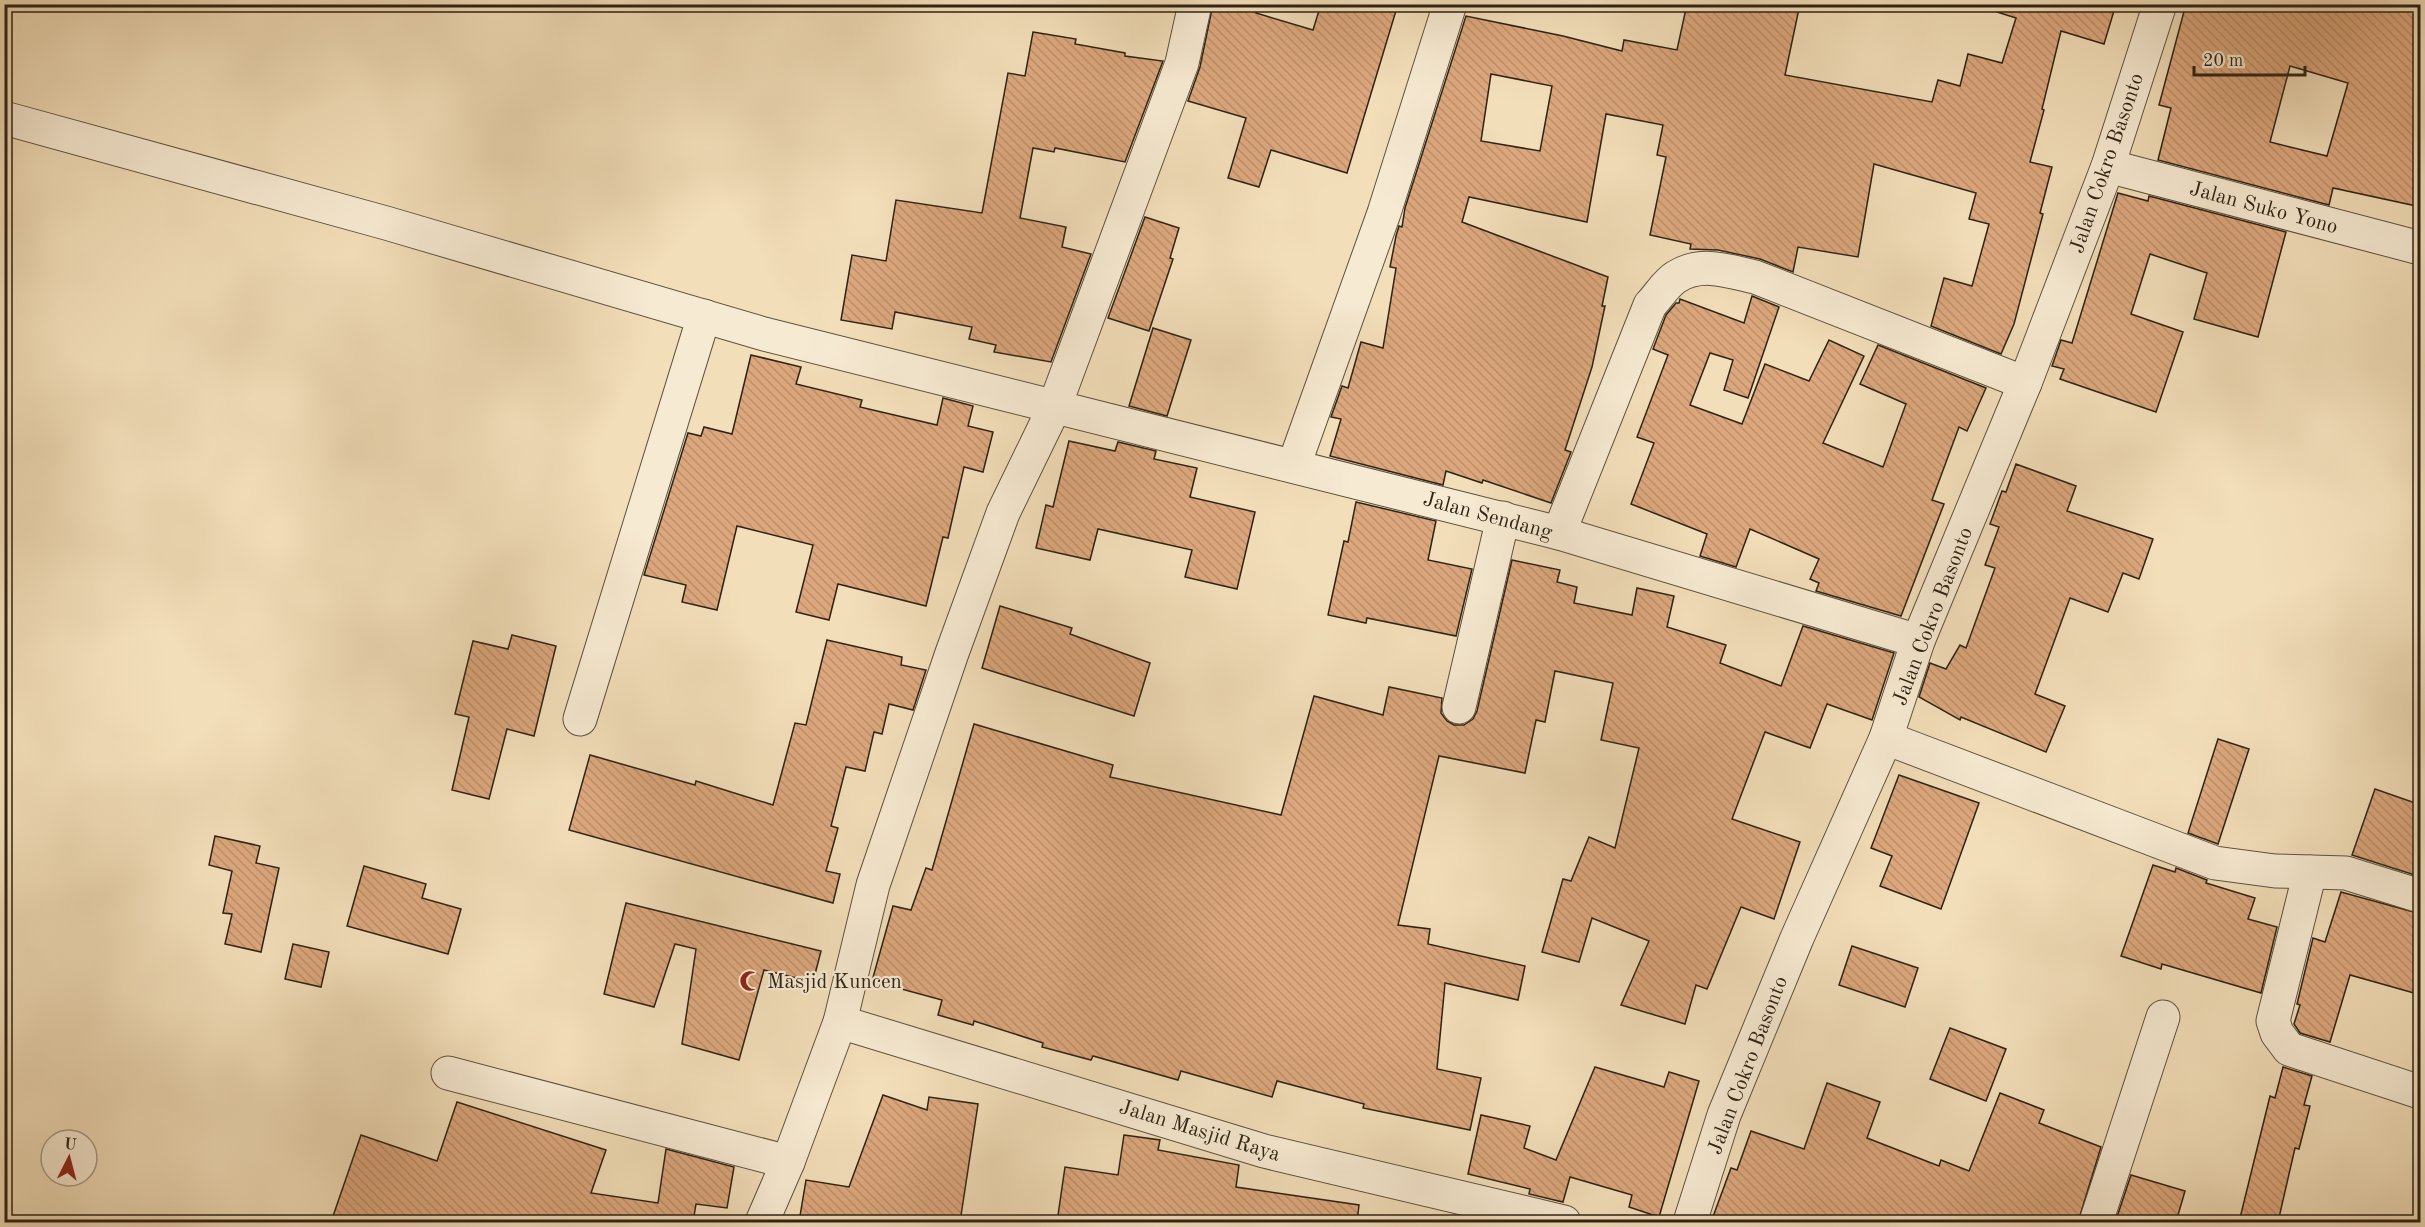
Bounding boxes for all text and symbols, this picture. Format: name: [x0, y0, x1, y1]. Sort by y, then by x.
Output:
scale bar: [2194, 39, 2305, 77]
text: 20 m: [2203, 52, 2243, 70]
street label: Jalan Cokro Basonto: [2067, 71, 2148, 256]
street label: Jalan Suko Yono: [2187, 179, 2340, 238]
street label: Jalan Sendang: [1421, 489, 1555, 544]
street label: Jalan Cokro Basonto: [1890, 525, 1977, 708]
mosque icon: Masjid Kuncen: [738, 969, 762, 993]
place label: Masjid Kuncen: [767, 972, 902, 993]
street label: Jalan Cokro Basonto: [1705, 974, 1792, 1157]
street label: Jalan Masjid Raya: [1117, 1097, 1283, 1166]
north arrow: [39, 1128, 99, 1188]
text: U: [63, 1136, 78, 1154]

